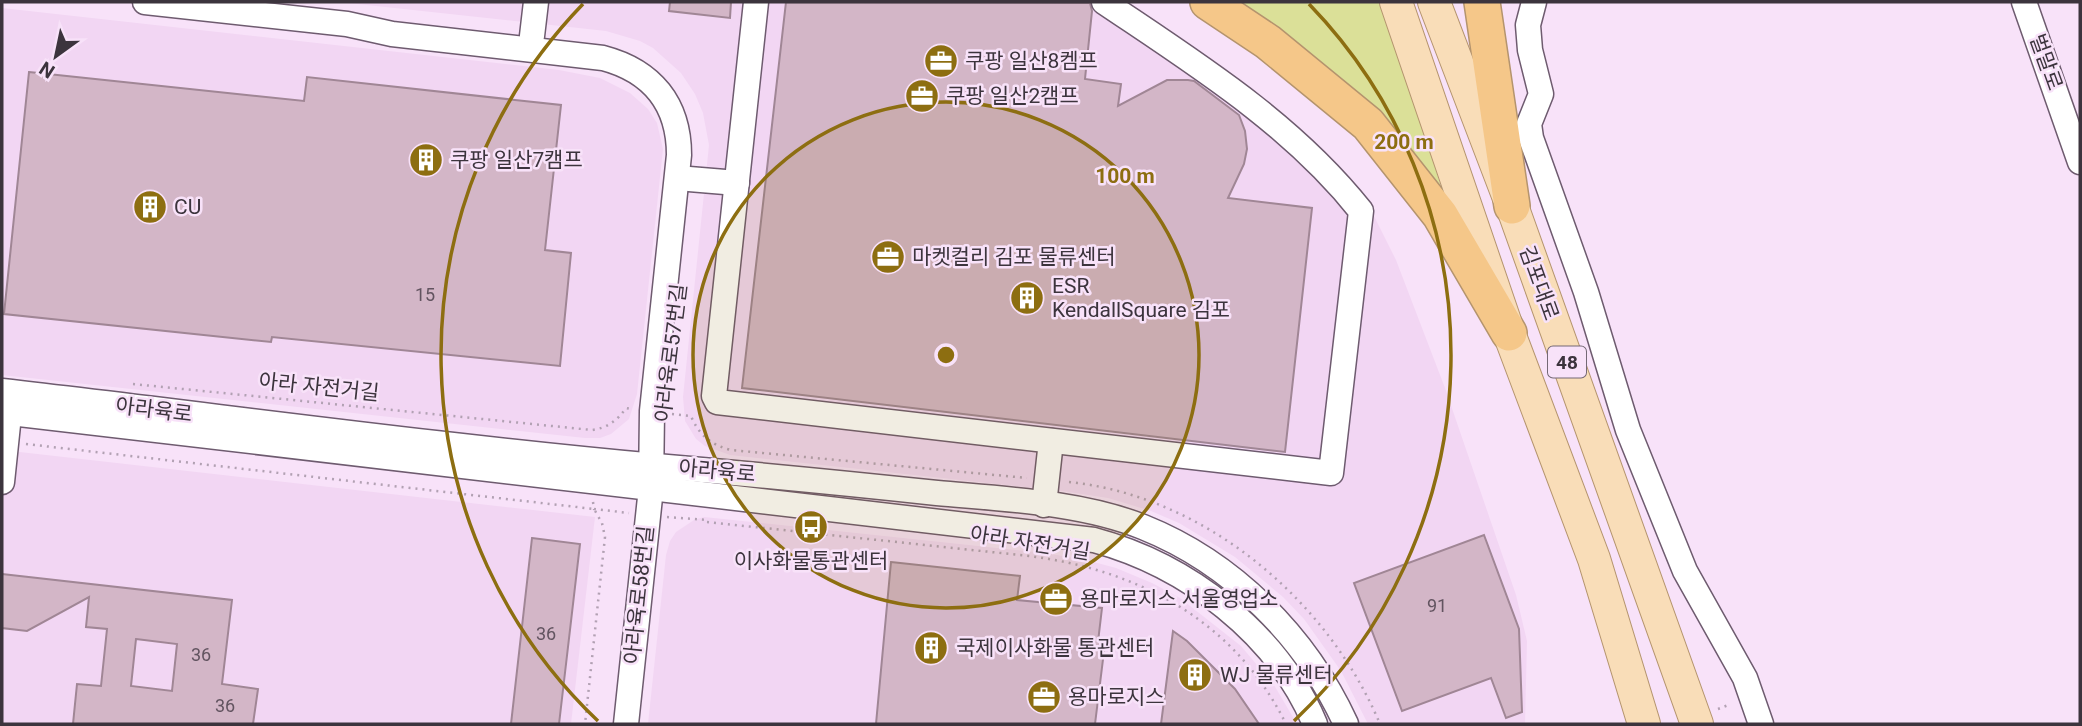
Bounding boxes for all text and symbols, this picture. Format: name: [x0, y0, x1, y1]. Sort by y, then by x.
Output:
north arrow: [21, 21, 91, 91]
street label: 벌말로: [2025, 31, 2067, 93]
office icon: 쿠팡 일산8켐프: [922, 42, 960, 80]
place label: 쿠팡 일산8켐프: [965, 49, 1098, 73]
text: N: [35, 57, 59, 83]
office icon: 쿠팡 일산2캠프: [903, 77, 941, 115]
place label: 쿠팡 일산2캠프: [946, 84, 1079, 108]
text: 200 m: [1374, 130, 1434, 154]
building icon: 쿠팡 일산7캠프: [407, 141, 445, 179]
place label: 쿠팡 일산7캠프: [450, 148, 583, 172]
text: 100 m: [1095, 164, 1155, 188]
building icon: CU: [131, 188, 169, 226]
place label: CU: [174, 195, 201, 219]
office icon: 마켓컬리 김포 물류센터: [869, 238, 907, 276]
street label: 김포대로: [1515, 243, 1563, 323]
place label: 마켓컬리 김포 물류센터: [912, 245, 1116, 269]
place label: ESR KendallSquare 김포: [1052, 274, 1230, 322]
building icon: ESR KendallSquare 김포: [1008, 279, 1046, 317]
street label: 아라육로57번길: [651, 282, 691, 424]
house number: 15: [415, 284, 435, 305]
centre of rings: [934, 343, 958, 367]
road number: 48: [1548, 346, 1586, 378]
street label: 아라 자전거길: [258, 369, 380, 405]
street label: 아라육로: [114, 393, 194, 427]
street label: 아라육로: [677, 456, 757, 486]
bus stop icon: 이사화물통관센터: [792, 508, 830, 546]
street label: 아라 자전거길: [968, 522, 1092, 564]
street label: 아라육로58번길: [620, 524, 658, 666]
place label: 이사화물통관센터: [734, 549, 888, 573]
office icon: 용마로지스 서울영업소: [1037, 580, 1075, 618]
place label: 용마로지스 서울영업소: [1080, 587, 1278, 611]
house number: 91: [1427, 595, 1447, 616]
house number: 36: [536, 623, 556, 644]
building icon: 국제이사화물 통관센터: [912, 629, 950, 667]
place label: 국제이사화물 통관센터: [956, 636, 1154, 660]
house number: 36: [191, 644, 211, 665]
building icon: WJ 물류센터: [1176, 656, 1214, 694]
place label: WJ 물류센터: [1220, 663, 1333, 687]
office icon: 용마로지스: [1025, 678, 1063, 716]
place label: 용마로지스: [1068, 685, 1165, 709]
house number: 36: [215, 695, 235, 716]

